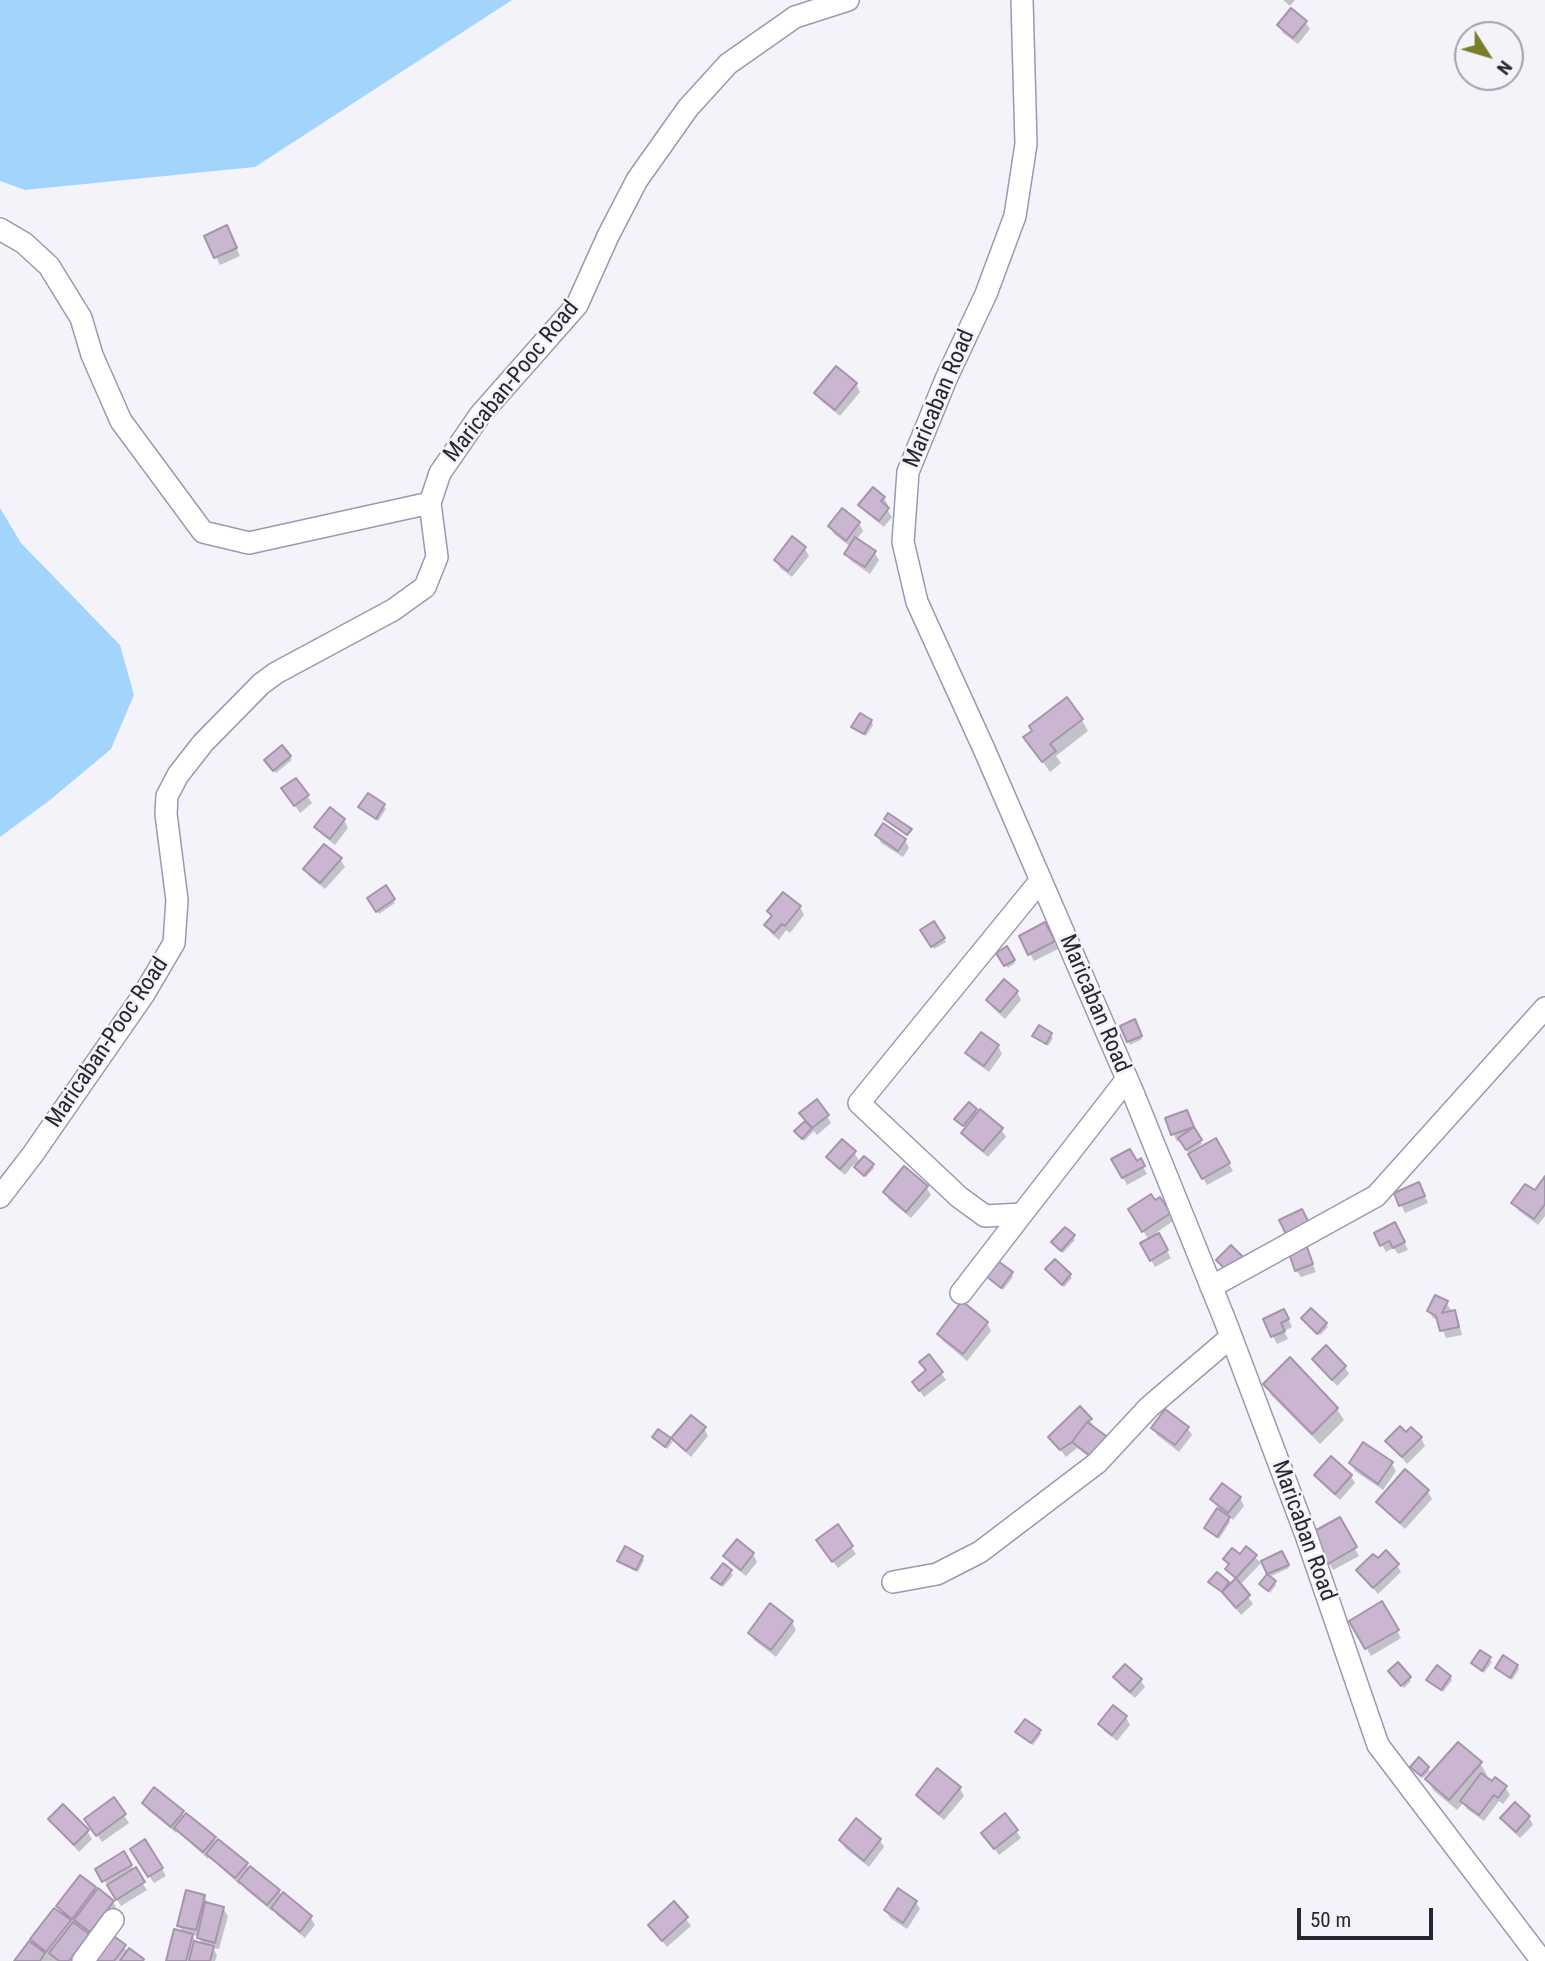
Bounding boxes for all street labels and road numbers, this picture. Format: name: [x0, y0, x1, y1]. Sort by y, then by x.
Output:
street label: Maricaban-Pooc Road: [439, 296, 585, 468]
street label: Maricaban Road: [899, 326, 981, 472]
street label: Maricaban Road: [1053, 931, 1135, 1077]
street label: Maricaban-Pooc Road: [41, 953, 175, 1133]
street label: Maricaban Road: [1265, 1457, 1341, 1605]

